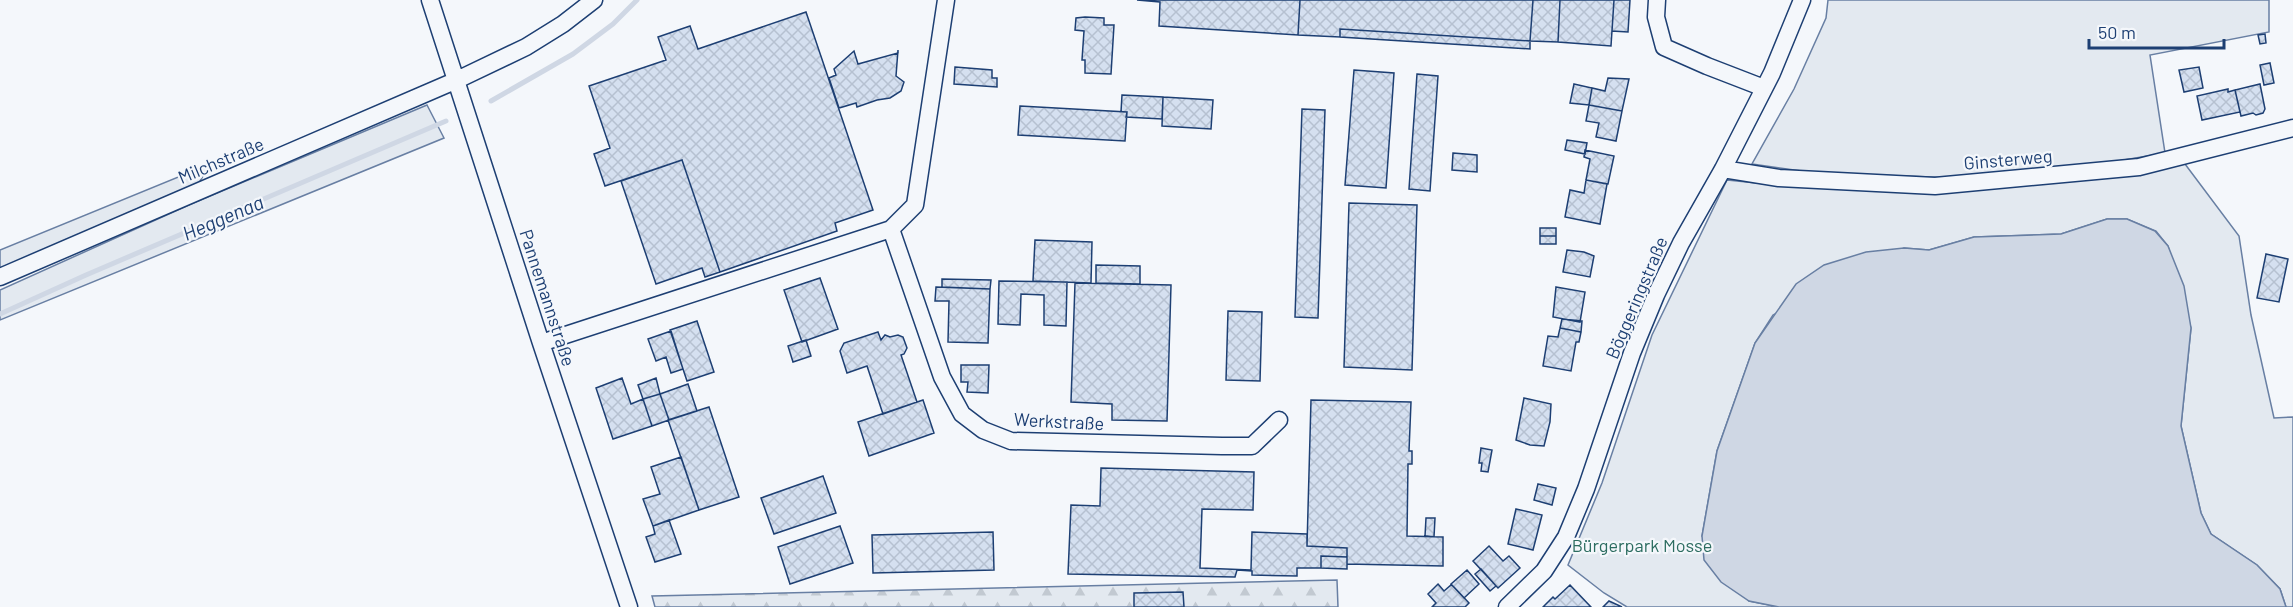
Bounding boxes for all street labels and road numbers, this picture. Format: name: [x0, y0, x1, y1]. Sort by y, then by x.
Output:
street label: Milchstraße: [174, 132, 267, 188]
street label: Ginsterweg: [1963, 144, 2053, 174]
street label: Pannemannstraße: [515, 226, 580, 369]
street label: Böggeringstraße: [1600, 233, 1672, 362]
street label: Werkstraße: [1013, 408, 1105, 434]

